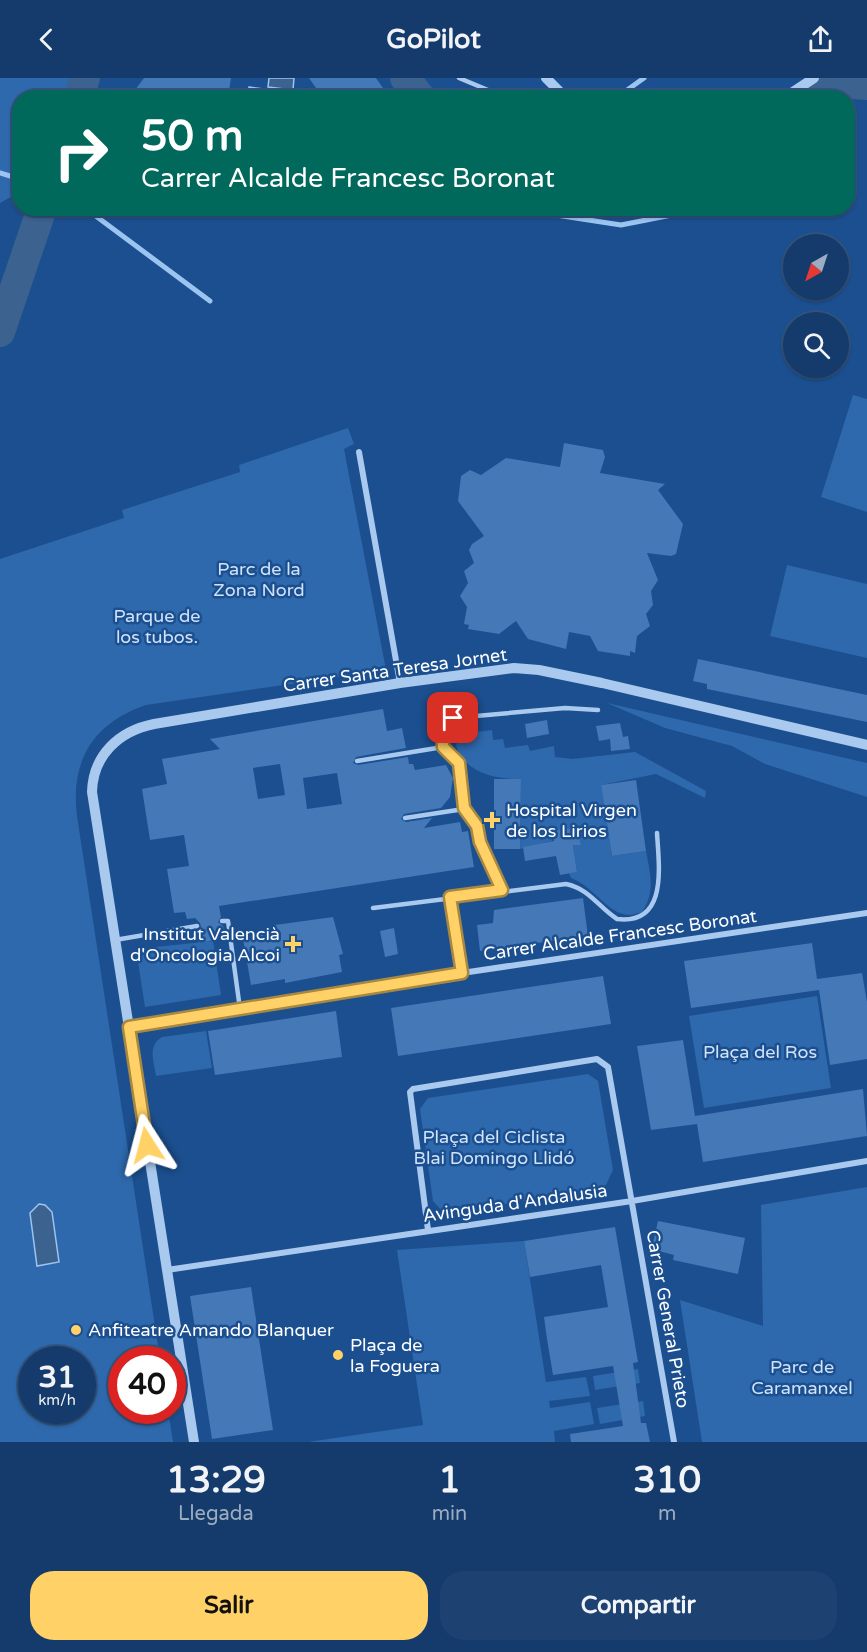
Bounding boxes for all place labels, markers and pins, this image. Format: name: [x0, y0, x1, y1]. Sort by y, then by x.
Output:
pin: [427, 692, 478, 743]
place label: Hospital Virgen de los Lirios: [506, 799, 637, 842]
marker: Hospital Virgen de los Lirios: [483, 811, 501, 829]
place label: Institut Valencià d'Oncologia Alcoi: [130, 923, 280, 966]
marker: Institut Valencià d'Oncologia Alcoi: [284, 935, 302, 953]
place label: Anfiteatre Amando Blanquer: [88, 1319, 334, 1341]
marker: Anfiteatre Amando Blanquer: [69, 1323, 83, 1337]
place label: Plaça de la Foguera: [350, 1334, 440, 1377]
marker: Plaça de la Foguera: [331, 1348, 345, 1362]

